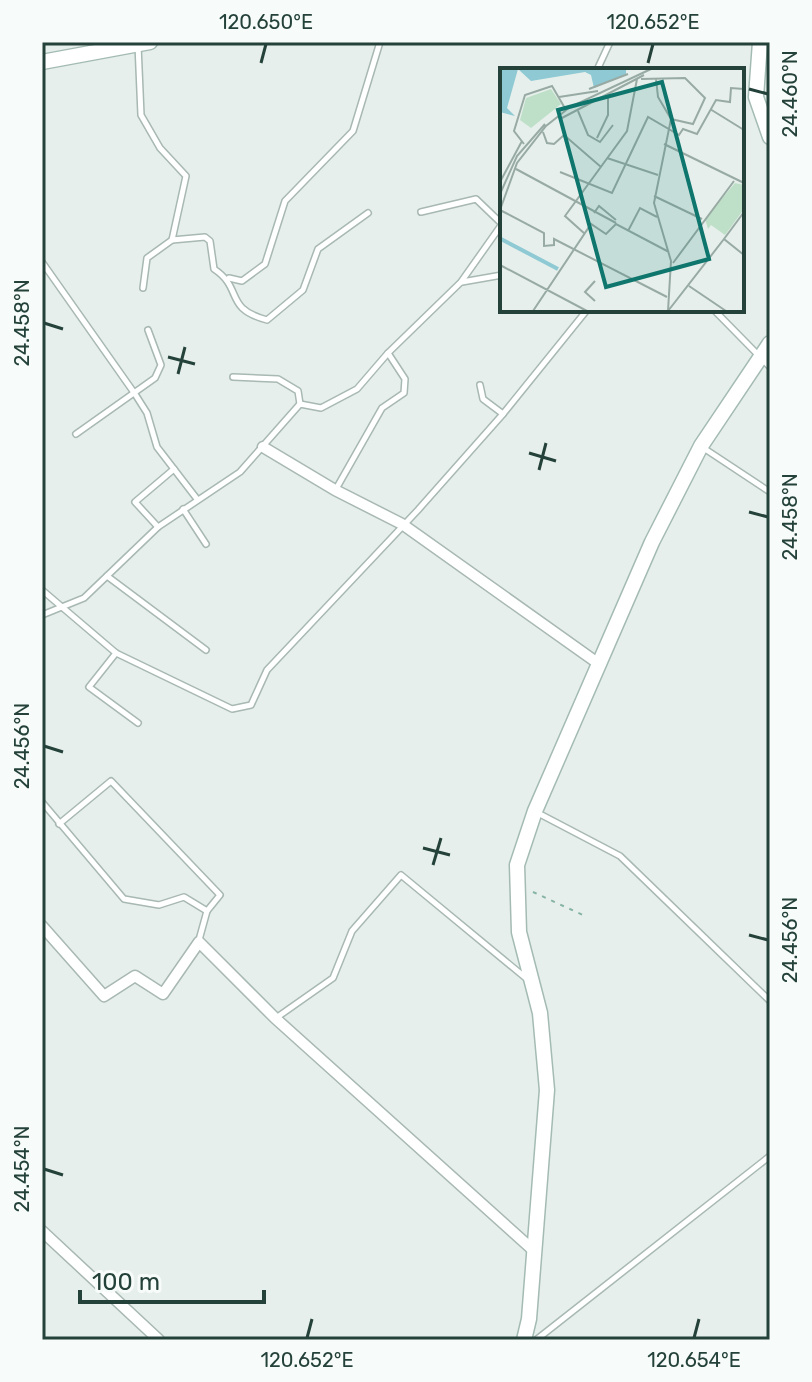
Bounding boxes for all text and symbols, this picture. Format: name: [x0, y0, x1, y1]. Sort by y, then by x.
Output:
text: 120.650°E: [219, 10, 313, 34]
text: 120.652°E: [606, 10, 700, 34]
text: 24.460°N: [778, 50, 802, 138]
inset map: [500, 68, 744, 312]
text: 24.458°N: [10, 279, 34, 367]
text: 24.458°N: [778, 473, 802, 561]
text: 24.456°N: [10, 703, 34, 789]
text: 24.456°N: [778, 897, 802, 983]
text: 24.454°N: [10, 1126, 34, 1212]
scale bar: [80, 1254, 264, 1304]
text: 100 m: [92, 1268, 160, 1296]
text: 120.652°E: [260, 1348, 354, 1372]
text: 120.654°E: [647, 1348, 741, 1372]

